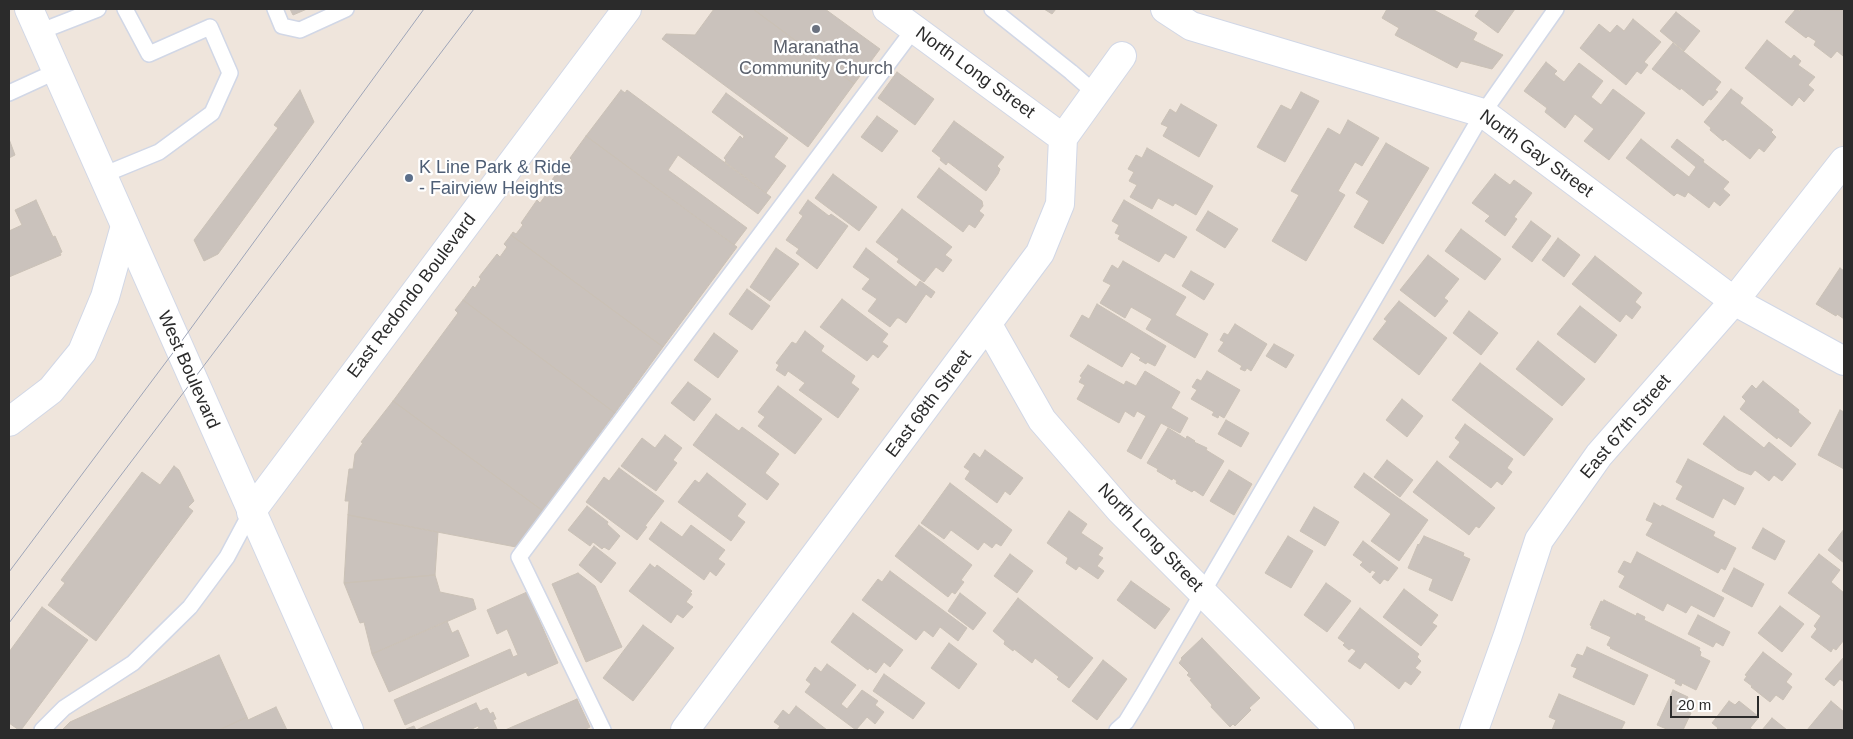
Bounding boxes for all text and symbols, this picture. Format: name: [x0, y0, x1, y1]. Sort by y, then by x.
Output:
marker: Maranatha Community Church: [810, 23, 822, 35]
street label: North Long Street: [911, 23, 1039, 123]
place label: Maranatha Community Church: [739, 37, 893, 80]
street label: North Gay Street: [1475, 106, 1597, 202]
place label: K Line Park & Ride - Fairview Heights: [419, 157, 571, 200]
marker: K Line Park & Ride - Fairview Heights: [403, 172, 415, 184]
street label: East Redondo Boulevard: [343, 210, 481, 382]
street label: West Boulevard: [152, 308, 224, 432]
street label: East 68th Street: [882, 346, 976, 462]
street label: East 67th Street: [1576, 371, 1676, 483]
street label: North Long Street: [1093, 479, 1207, 597]
scale bar: [1673, 686, 1762, 718]
text: 20 m: [1678, 696, 1711, 713]

